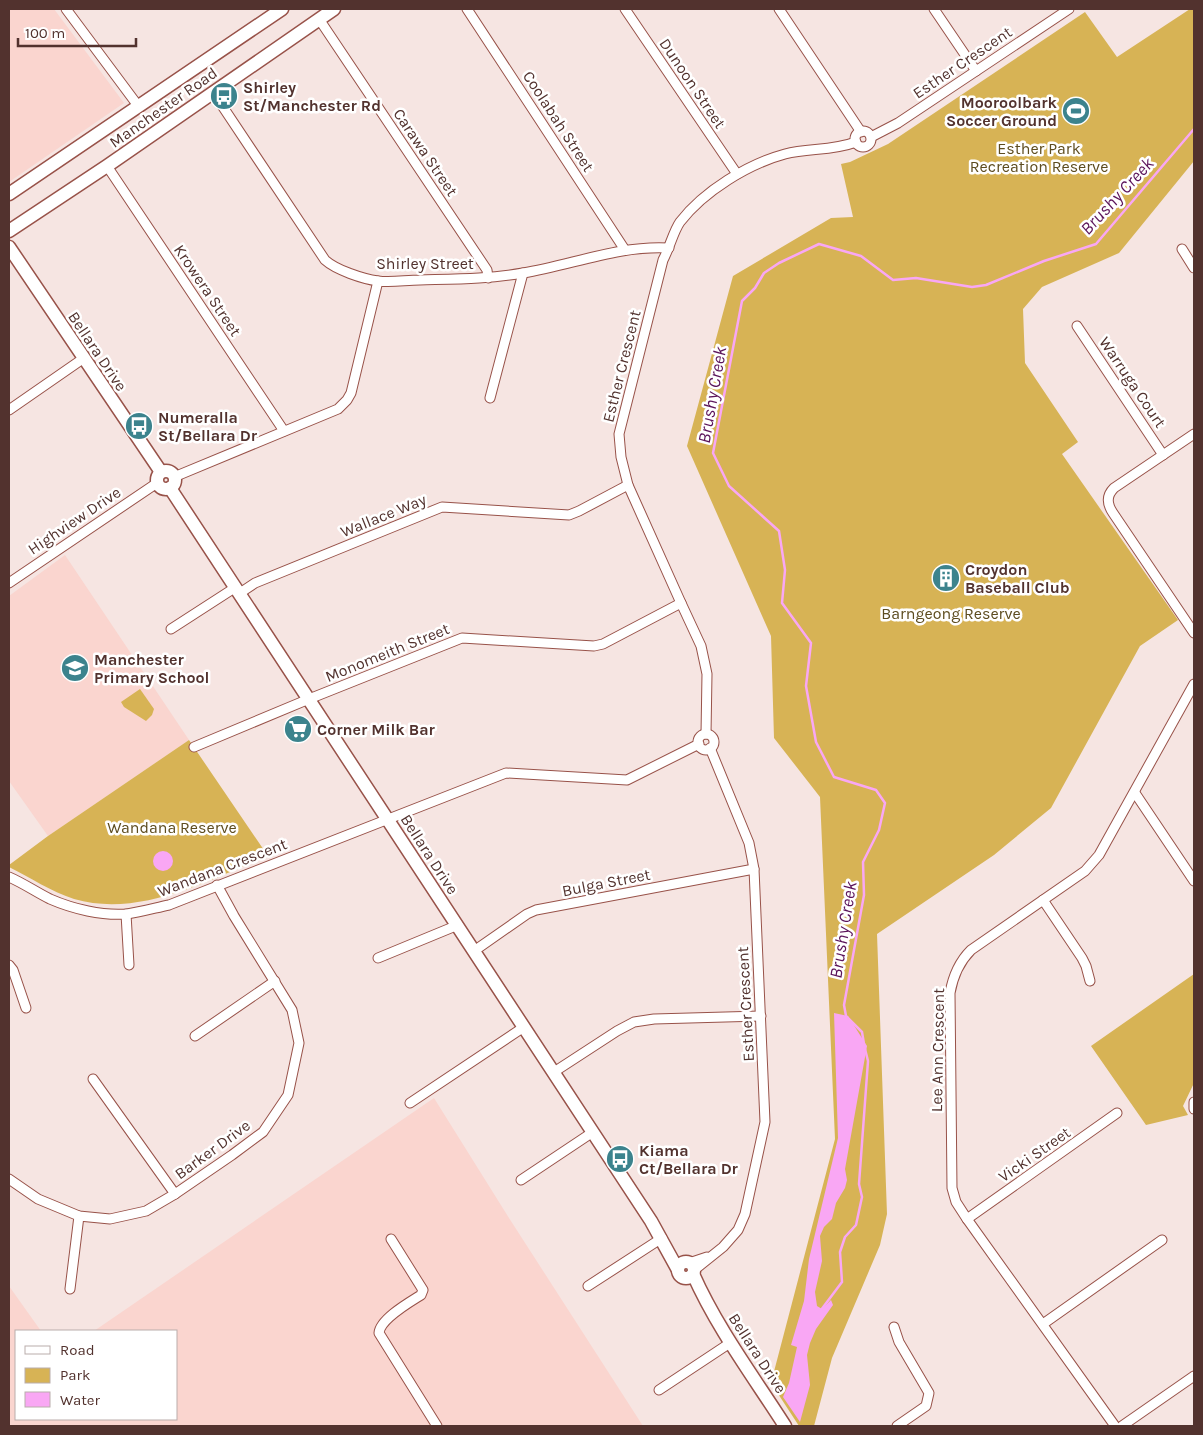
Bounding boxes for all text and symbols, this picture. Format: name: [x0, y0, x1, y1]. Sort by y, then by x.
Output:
scale bar: [18, 15, 135, 47]
street label: Esther Crescent: [909, 22, 1015, 103]
text: 100 m: [25, 24, 65, 42]
street label: Dunoon Street: [655, 35, 730, 132]
street label: Manchester Road: [106, 63, 221, 152]
street label: Coolabah Street: [519, 67, 598, 175]
place label: Shirley St/Manchester Rd: [243, 78, 381, 115]
bus stop icon: Shirley St/Manchester Rd: [209, 81, 239, 111]
place label: Mooroolbark Soccer Ground: [946, 93, 1058, 130]
sports icon: Mooroolbark Soccer Ground: [1061, 96, 1091, 126]
street label: Carawa Street: [389, 105, 462, 200]
park label: Esther Park Recreation Reserve: [970, 139, 1108, 176]
water label: Brushy Creek: [1076, 152, 1159, 239]
street label: Krowera Street: [170, 241, 245, 340]
street label: Shirley Street: [376, 254, 474, 273]
street label: Bellara Drive: [64, 308, 131, 395]
street label: Esther Crescent: [598, 308, 645, 424]
street label: Warruga Court: [1095, 333, 1170, 431]
water label: Brushy Creek: [693, 344, 731, 445]
place label: Numeralla St/Bellara Dr: [158, 408, 258, 445]
bus stop icon: Numeralla St/Bellara Dr: [124, 411, 154, 441]
street label: Highview Drive: [24, 482, 124, 558]
street label: Wallace Way: [338, 489, 429, 541]
place label: Croydon Baseball Club: [965, 560, 1070, 597]
building icon: Croydon Baseball Club: [931, 563, 961, 593]
park label: Barngeong Reserve: [881, 604, 1021, 623]
street label: Monomeith Street: [322, 619, 452, 686]
place label: Manchester Primary School: [94, 650, 209, 687]
school or university icon: Manchester Primary School: [60, 653, 90, 683]
supermarket icon: Corner Milk Bar: [283, 714, 313, 744]
place label: Corner Milk Bar: [317, 720, 436, 739]
street label: Bellara Drive: [397, 811, 463, 898]
park label: Wandana Reserve: [107, 818, 237, 837]
street label: Wandana Crescent: [155, 834, 290, 901]
street label: Bulga Street: [560, 865, 652, 900]
water label: Brushy Creek: [824, 879, 862, 980]
street label: Esther Crescent: [733, 946, 758, 1062]
street label: Lee Ann Crescent: [927, 988, 948, 1112]
street label: Barker Drive: [171, 1116, 254, 1183]
street label: Vicki Street: [995, 1123, 1074, 1186]
place label: Kiama Ct/Bellara Dr: [639, 1141, 739, 1178]
bus stop icon: Kiama Ct/Bellara Dr: [605, 1144, 635, 1174]
street label: Bellara Drive: [725, 1310, 791, 1397]
legend: [15, 1330, 178, 1420]
text: Road: [60, 1341, 95, 1359]
text: Park: [60, 1366, 90, 1384]
text: Water: [60, 1391, 101, 1409]

